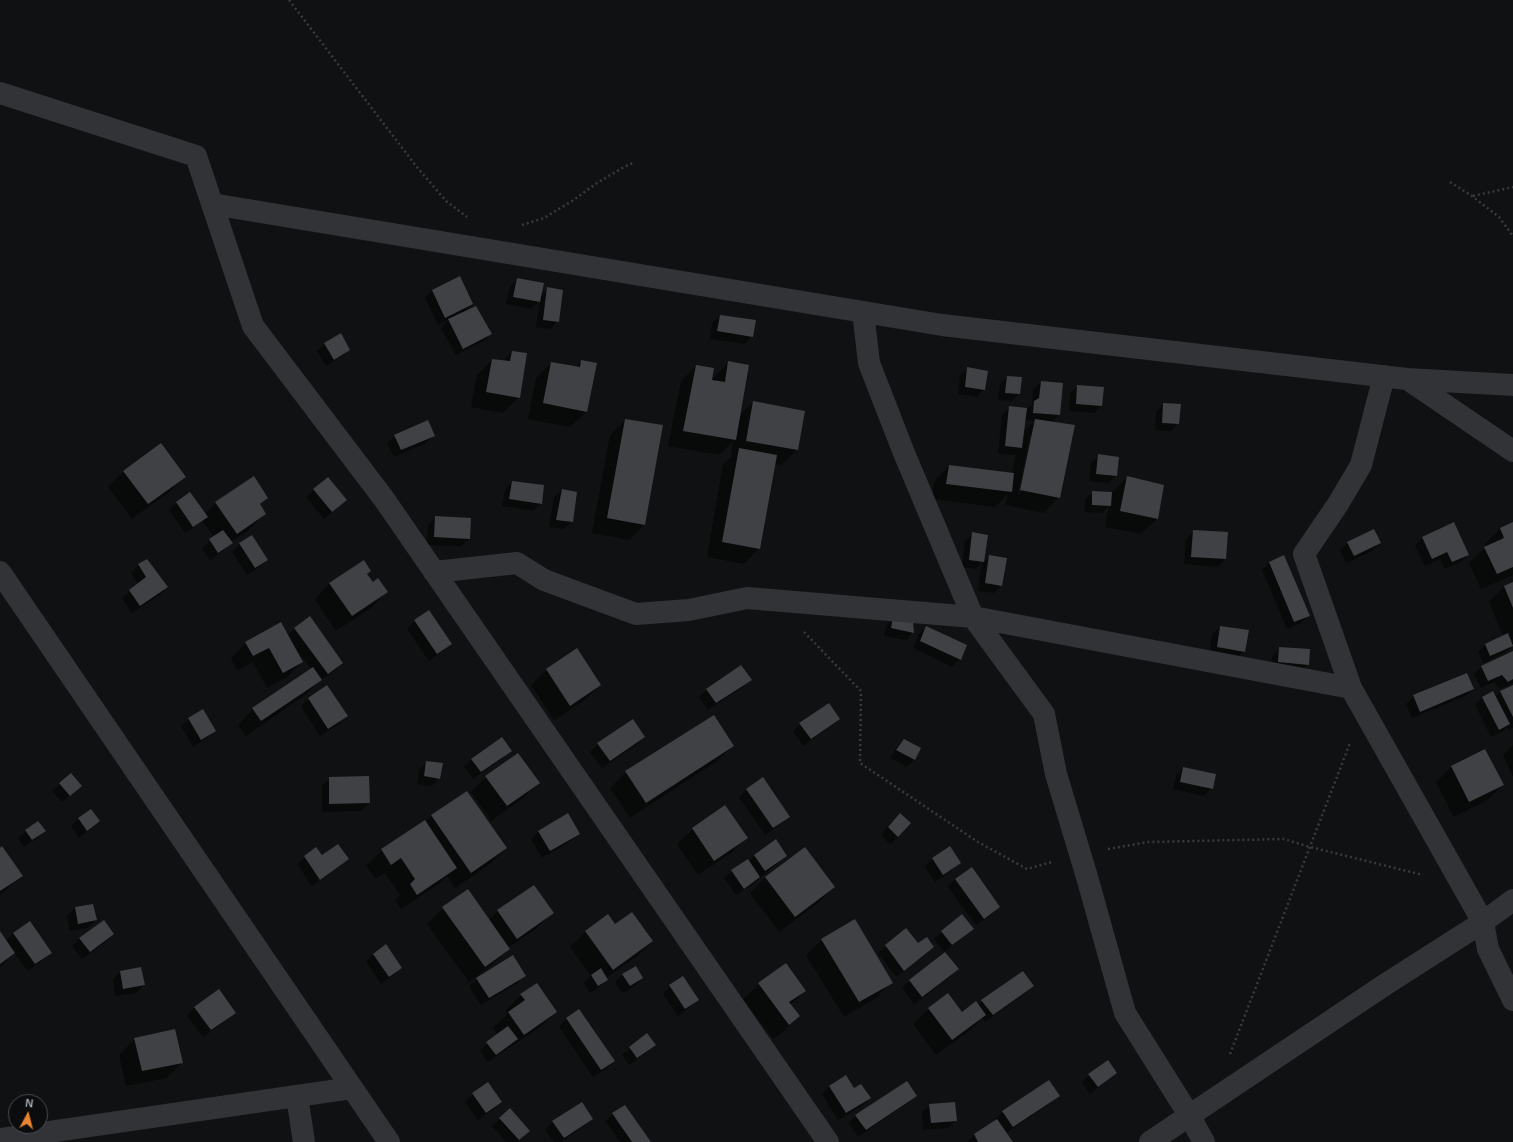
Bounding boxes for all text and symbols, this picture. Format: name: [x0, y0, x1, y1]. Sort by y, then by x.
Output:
north arrow: [8, 1094, 48, 1134]
text: N: [25, 1097, 34, 1110]

